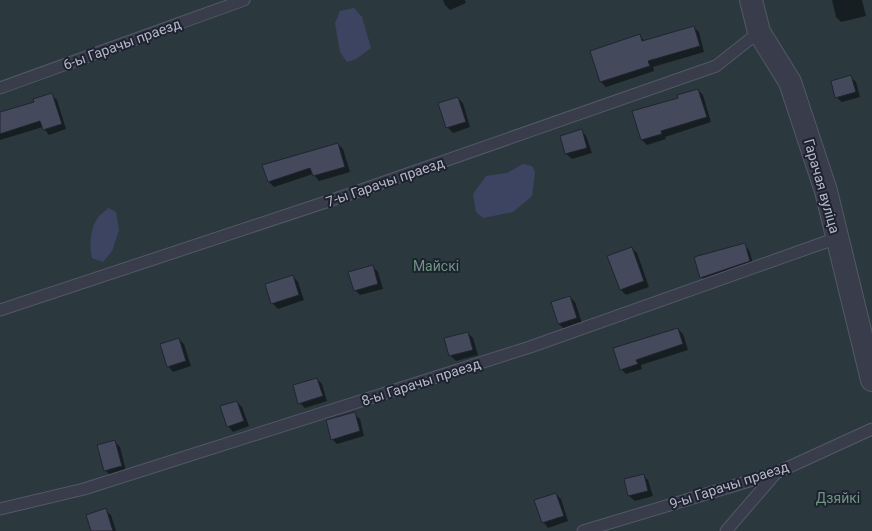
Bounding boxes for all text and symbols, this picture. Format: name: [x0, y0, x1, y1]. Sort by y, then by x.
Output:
street label: 6-ы Гарачы праезд: [61, 15, 184, 73]
street label: Гарачая вуліца: [801, 137, 843, 235]
street label: 7-ы Гарачы праезд: [324, 154, 447, 210]
park label: Майскі: [413, 258, 459, 274]
street label: 8-ы Гарачы праезд: [360, 355, 483, 409]
street label: 9-ы Гарачы праезд: [668, 458, 791, 512]
park label: Дзяйкі: [816, 490, 860, 506]

